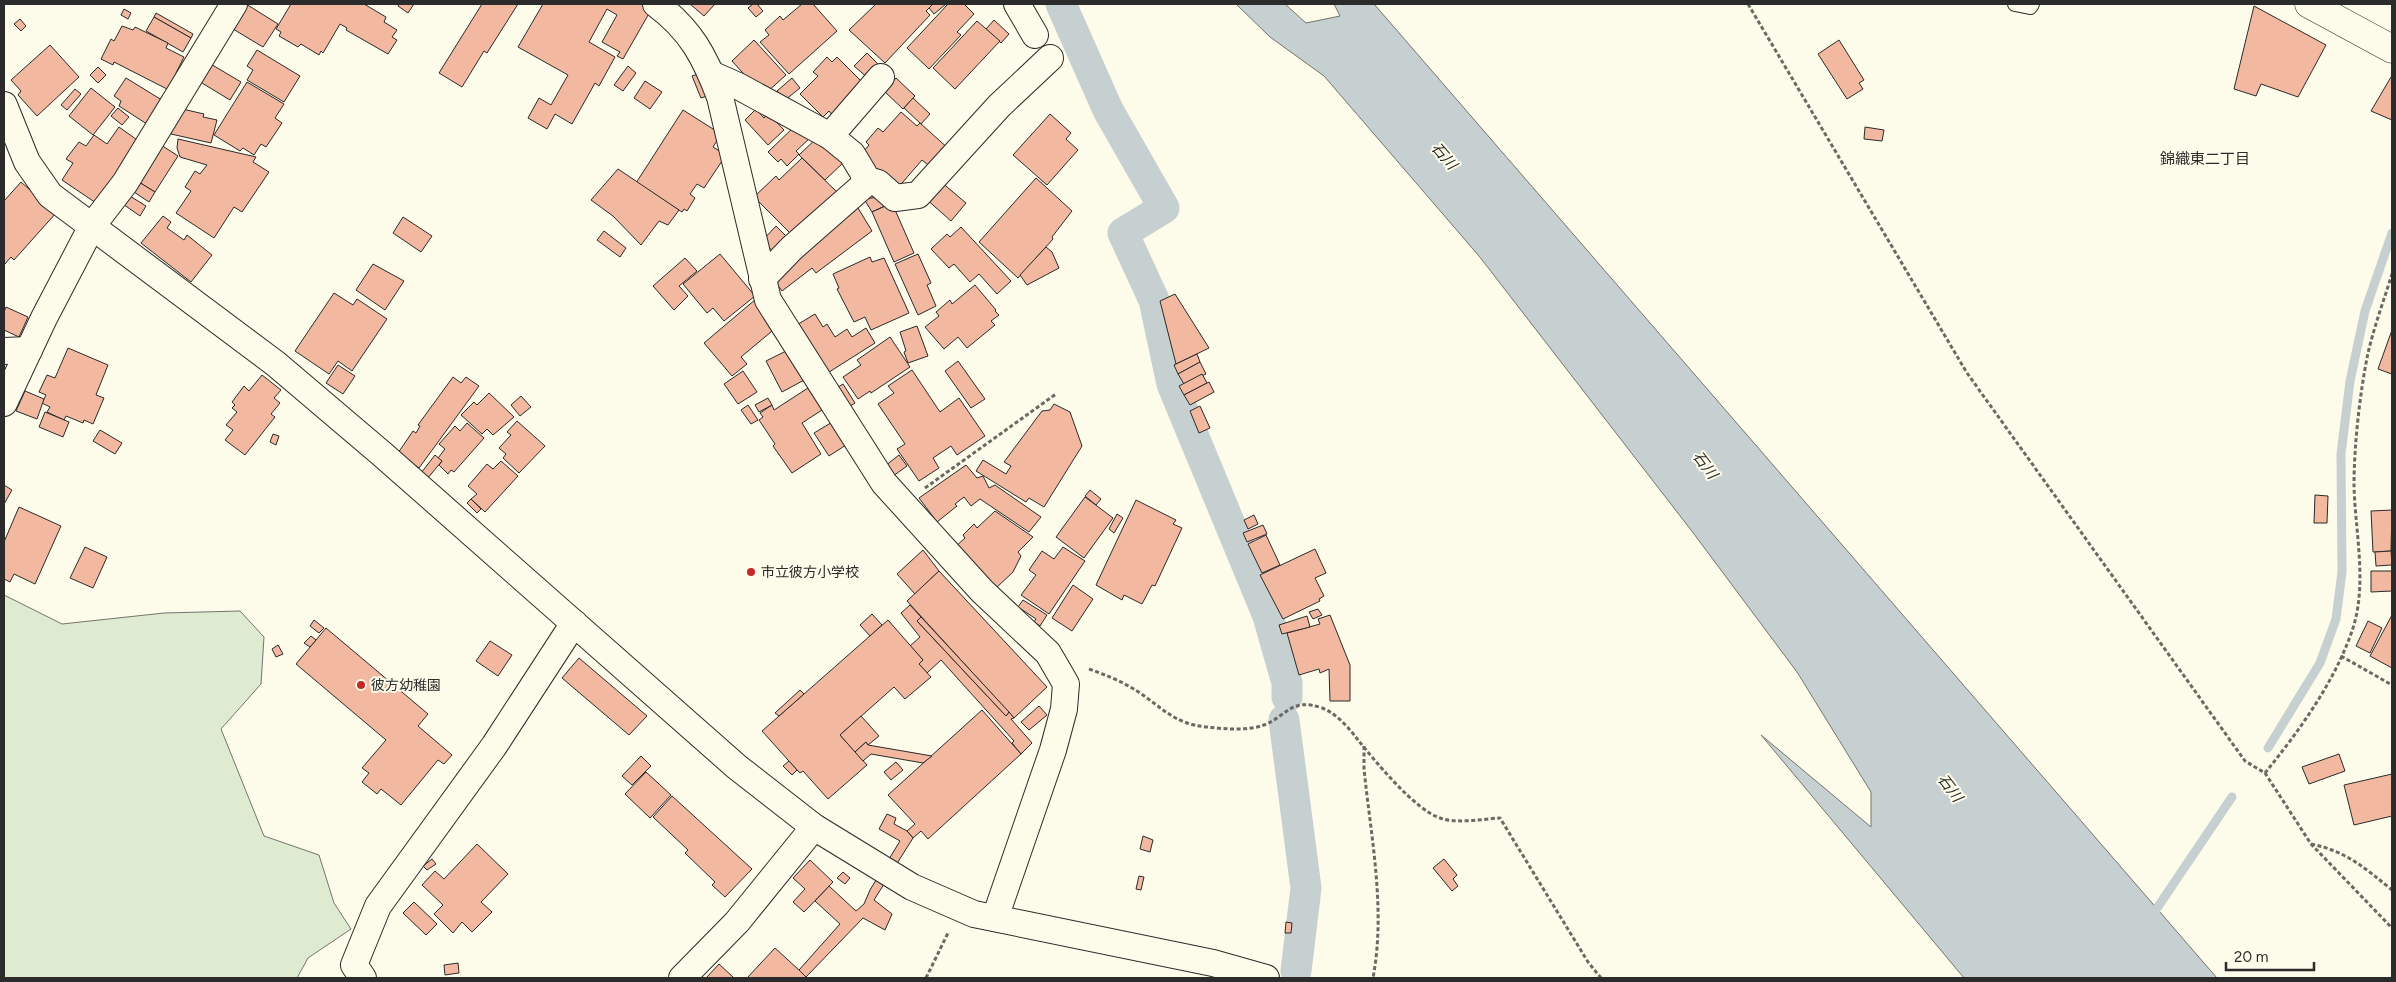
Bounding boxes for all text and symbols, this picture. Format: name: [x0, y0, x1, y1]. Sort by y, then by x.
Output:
water label: 石川: [1427, 139, 1462, 175]
district label: 錦織東二丁目: [2160, 150, 2250, 168]
water label: 石川: [1689, 448, 1722, 484]
place label: 市立彼方小学校: [761, 564, 859, 581]
marker: 市立彼方小学校: [745, 566, 757, 578]
place label: 彼方幼稚園: [371, 677, 441, 694]
marker: 彼方幼稚園: [355, 679, 367, 691]
water label: 石川: [1934, 771, 1967, 807]
scale bar: [2226, 940, 2314, 972]
text: 20 m: [2234, 948, 2268, 966]

